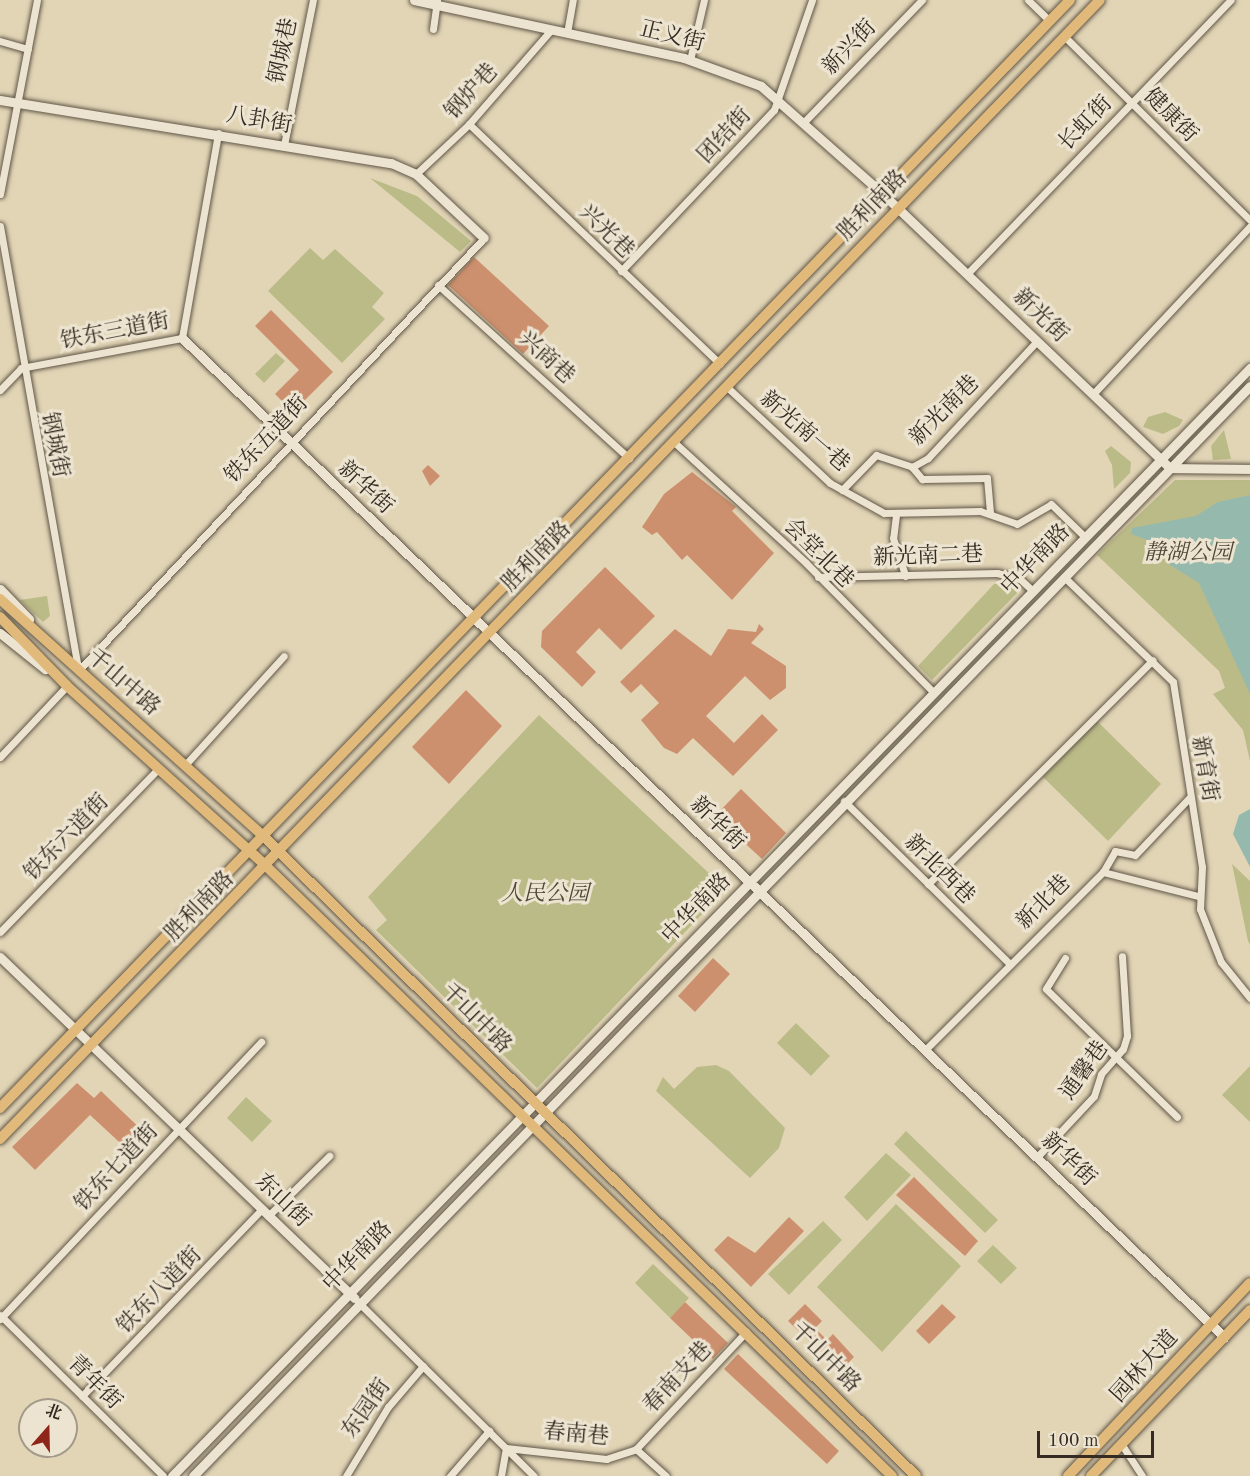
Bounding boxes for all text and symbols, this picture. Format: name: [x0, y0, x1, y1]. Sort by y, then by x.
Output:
street label: 新兴街: [818, 15, 882, 81]
street label: 钢城巷: [264, 16, 304, 86]
street label: 正义街: [637, 16, 707, 58]
street label: 钢炉巷: [440, 59, 504, 125]
street label: 健康街: [1137, 83, 1203, 149]
street label: 长虹街: [1054, 91, 1118, 157]
street label: 八卦街: [224, 102, 294, 140]
street label: 团结街: [693, 103, 757, 169]
street label: 胜利南路: [833, 165, 913, 247]
street label: 兴光巷: [573, 200, 639, 264]
street label: 新光街: [1007, 284, 1073, 348]
street label: 铁东三道街: [58, 309, 172, 355]
street label: 兴商巷: [513, 326, 579, 390]
street label: 新光南巷: [905, 371, 985, 451]
street label: 新光南一巷: [754, 386, 854, 478]
street label: 铁东五道街: [220, 391, 314, 489]
street label: 钢城街: [35, 410, 73, 480]
street label: 新华街: [332, 456, 398, 520]
street label: 会堂北巷: [778, 514, 858, 594]
street label: 胜利南路: [497, 516, 577, 598]
street label: 中华南路: [996, 519, 1076, 601]
park label: 静湖公园: [1144, 541, 1232, 567]
street label: 新光南二巷: [873, 542, 983, 572]
street label: 千山中路: [81, 644, 165, 722]
street label: 新育街: [1185, 734, 1223, 804]
street label: 铁东六道街: [19, 789, 115, 887]
street label: 新华街: [684, 792, 750, 856]
street label: 新北西巷: [899, 830, 979, 910]
street label: 胜利南路: [160, 866, 240, 948]
street label: 中华南路: [657, 868, 737, 950]
street label: 新北巷: [1011, 870, 1077, 936]
park label: 人民公园: [501, 882, 589, 908]
street label: 千山中路: [436, 979, 516, 1059]
street label: 通馨巷: [1055, 1036, 1115, 1106]
street label: 铁东七道街: [70, 1119, 164, 1217]
street label: 新华街: [1035, 1128, 1101, 1192]
street label: 东山街: [249, 1169, 315, 1233]
street label: 中华南路: [318, 1216, 398, 1298]
street label: 铁东八道街: [112, 1242, 208, 1340]
street label: 千山中路: [785, 1318, 865, 1398]
street label: 园林大道: [1106, 1325, 1184, 1409]
street label: 春南支巷: [638, 1337, 718, 1419]
street label: 青年街: [61, 1350, 127, 1416]
street label: 东园街: [337, 1374, 397, 1444]
north arrow: [18, 1398, 78, 1458]
text: 北: [43, 1403, 64, 1423]
street label: 春南巷: [542, 1419, 610, 1451]
scale bar: [1040, 1419, 1157, 1457]
text: 100 m: [1048, 1432, 1099, 1450]

